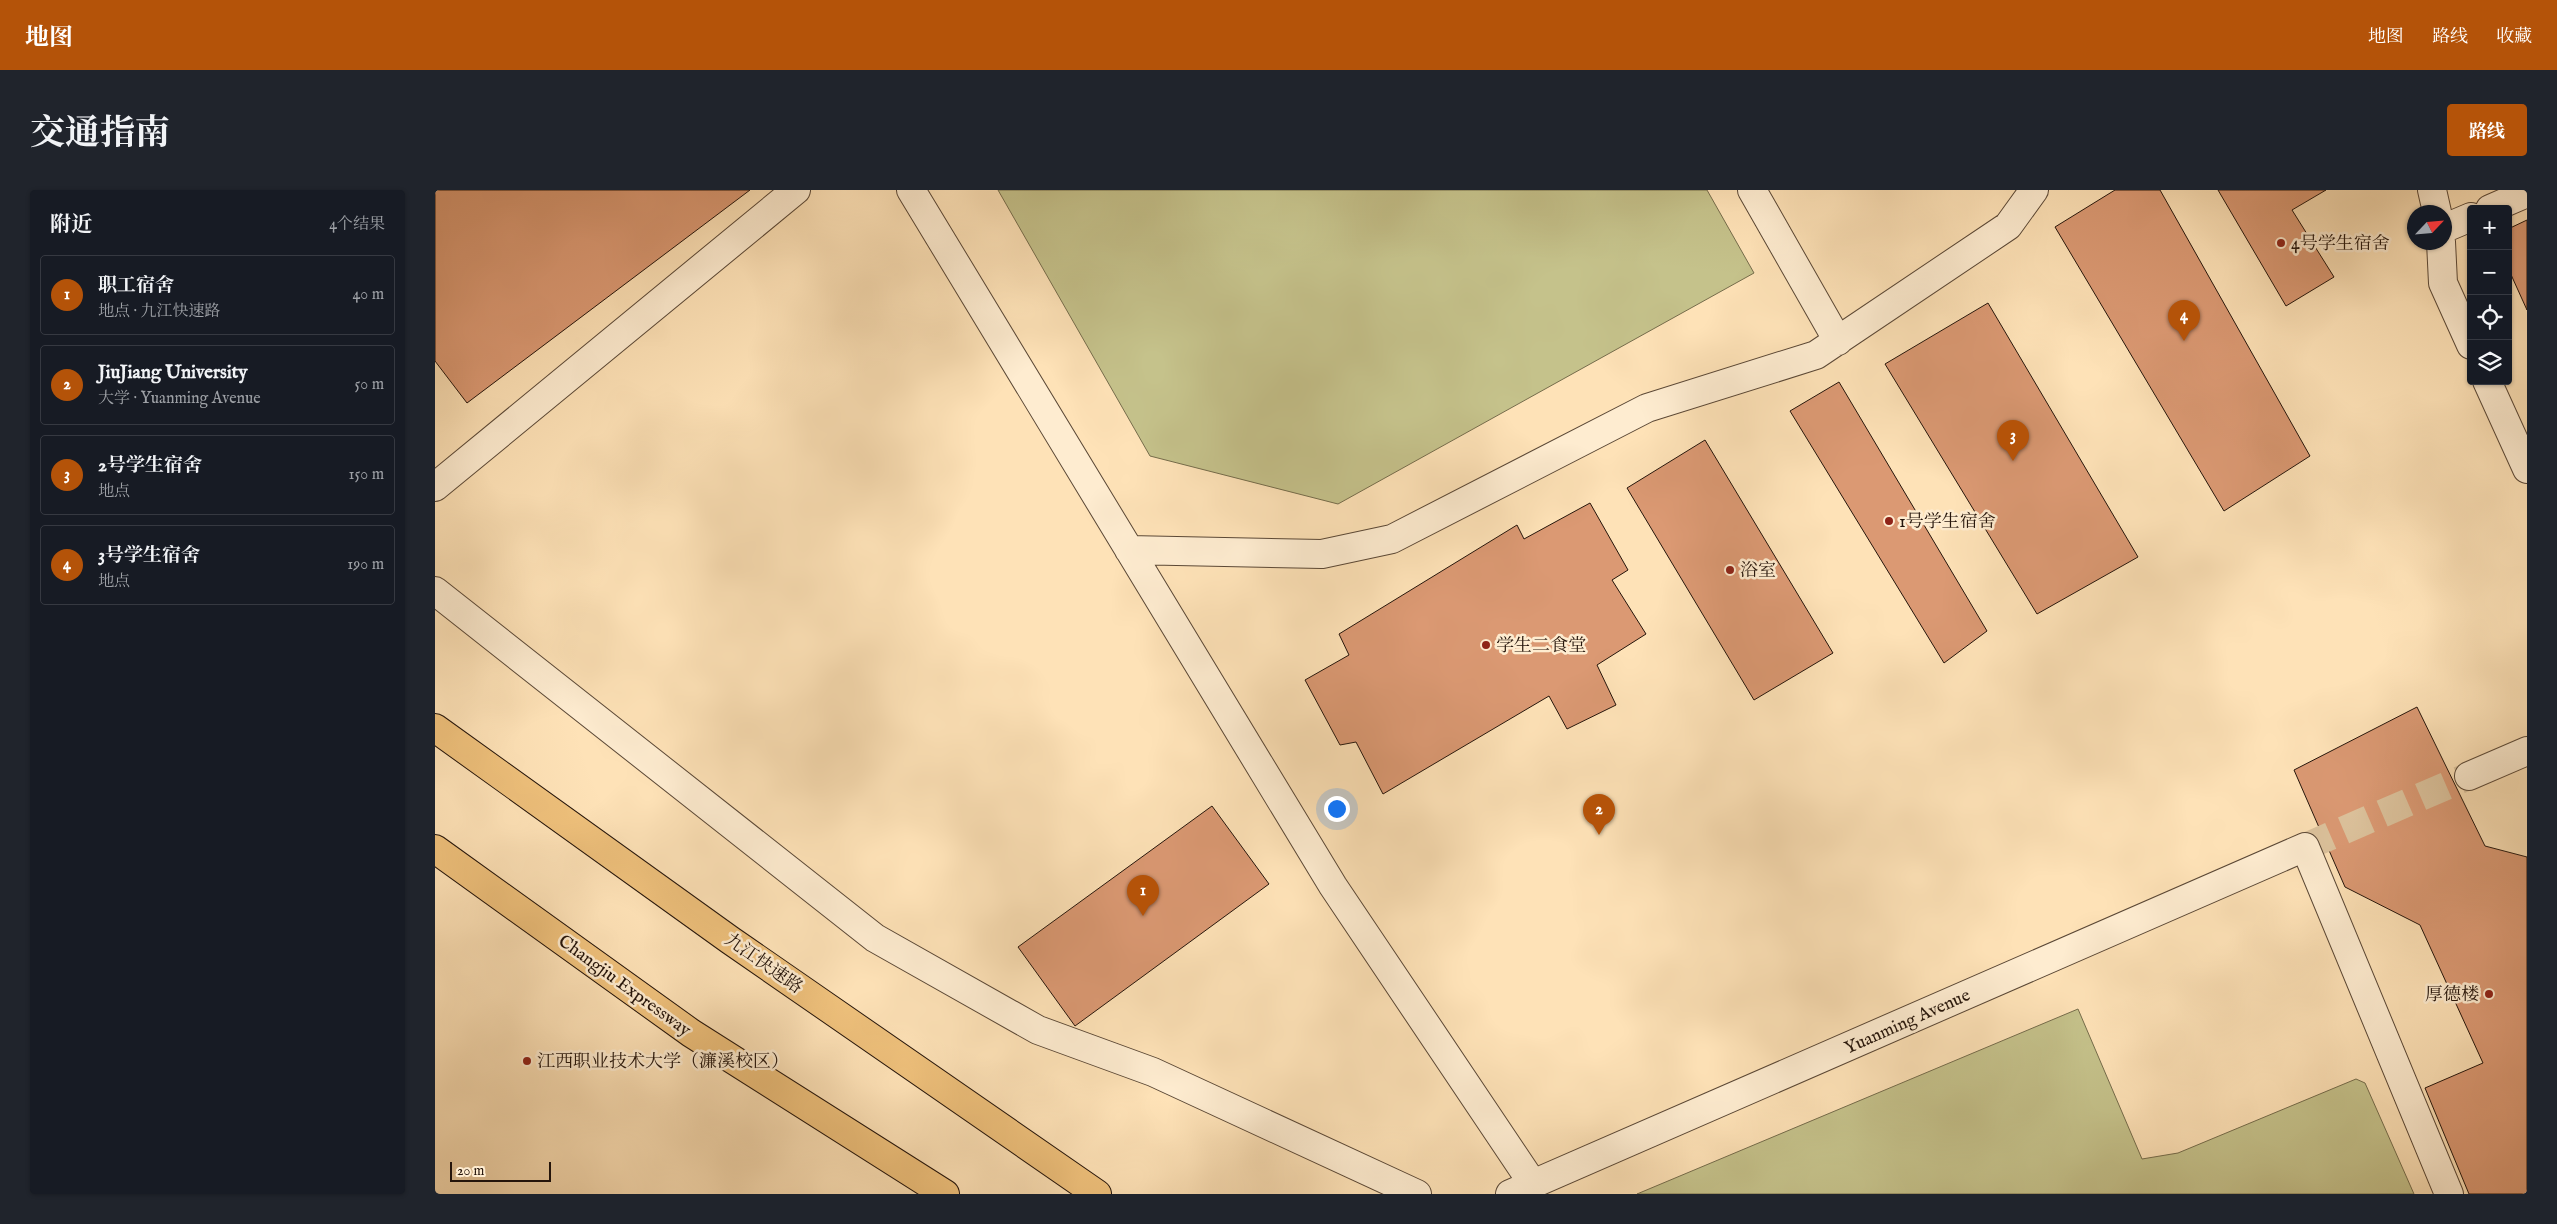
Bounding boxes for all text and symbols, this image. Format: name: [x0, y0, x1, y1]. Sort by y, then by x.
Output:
text: 地图: [25, 23, 73, 54]
text: 地图: [2368, 26, 2404, 49]
text: 路线: [2432, 26, 2468, 49]
text: 收藏: [2496, 26, 2532, 49]
button: 路线: [2447, 104, 2527, 156]
text: 交通指南: [30, 112, 170, 157]
north arrow: [2407, 205, 2452, 250]
map controls: [2467, 205, 2512, 385]
button: +: [2467, 205, 2512, 250]
text: 附近: [50, 212, 92, 239]
text: 4个结果: [329, 215, 385, 235]
place label: 4号学生宿舍: [2291, 233, 2390, 256]
marker: 4号学生宿舍: [2275, 237, 2287, 249]
button: −: [2467, 250, 2512, 295]
text: 职工宿舍: [98, 274, 174, 298]
text: 1: [64, 285, 70, 305]
text: 40 m: [352, 285, 384, 305]
button: locate: [2467, 295, 2512, 340]
pin: 4: [2168, 300, 2200, 341]
text: 地点 · 九江快速路: [98, 302, 221, 322]
button: layers: [2467, 340, 2512, 385]
text: JiuJiang University: [98, 361, 248, 385]
text: 2: [63, 375, 71, 395]
text: 50 m: [355, 375, 384, 395]
text: 大学 · Yuanming Avenue: [98, 389, 261, 409]
pin: 3: [1997, 420, 2029, 461]
text: 2号学生宿舍: [98, 454, 202, 478]
text: 3: [64, 465, 70, 485]
text: 150 m: [349, 465, 384, 485]
text: 地点: [98, 482, 130, 502]
place label: 1号学生宿舍: [1899, 511, 1996, 534]
marker: 1号学生宿舍: [1883, 515, 1895, 527]
text: 3号学生宿舍: [98, 544, 200, 568]
text: 4: [63, 555, 71, 575]
text: 190 m: [347, 555, 384, 575]
place label: 浴室: [1740, 560, 1776, 583]
marker: 浴室: [1724, 564, 1736, 576]
text: 地点: [98, 572, 130, 592]
place label: 学生二食堂: [1496, 635, 1586, 658]
marker: 学生二食堂: [1480, 639, 1492, 651]
pin: 2: [1583, 794, 1615, 835]
your location: [1324, 796, 1350, 822]
pin: 1: [1127, 875, 1159, 916]
street label: 九江快速路: [720, 929, 807, 999]
street label: Changjiu Expressway: [553, 930, 695, 1042]
street label: Yuanming Avenue: [1841, 984, 1974, 1060]
place label: 厚德楼: [2425, 984, 2479, 1007]
marker: 厚德楼: [2483, 988, 2495, 1000]
place label: 江西职业技术大学（濂溪校区）: [537, 1051, 789, 1074]
marker: 江西职业技术大学（濂溪校区）: [521, 1055, 533, 1067]
scale bar: [450, 1159, 551, 1182]
text: 20 m: [457, 1162, 484, 1180]

